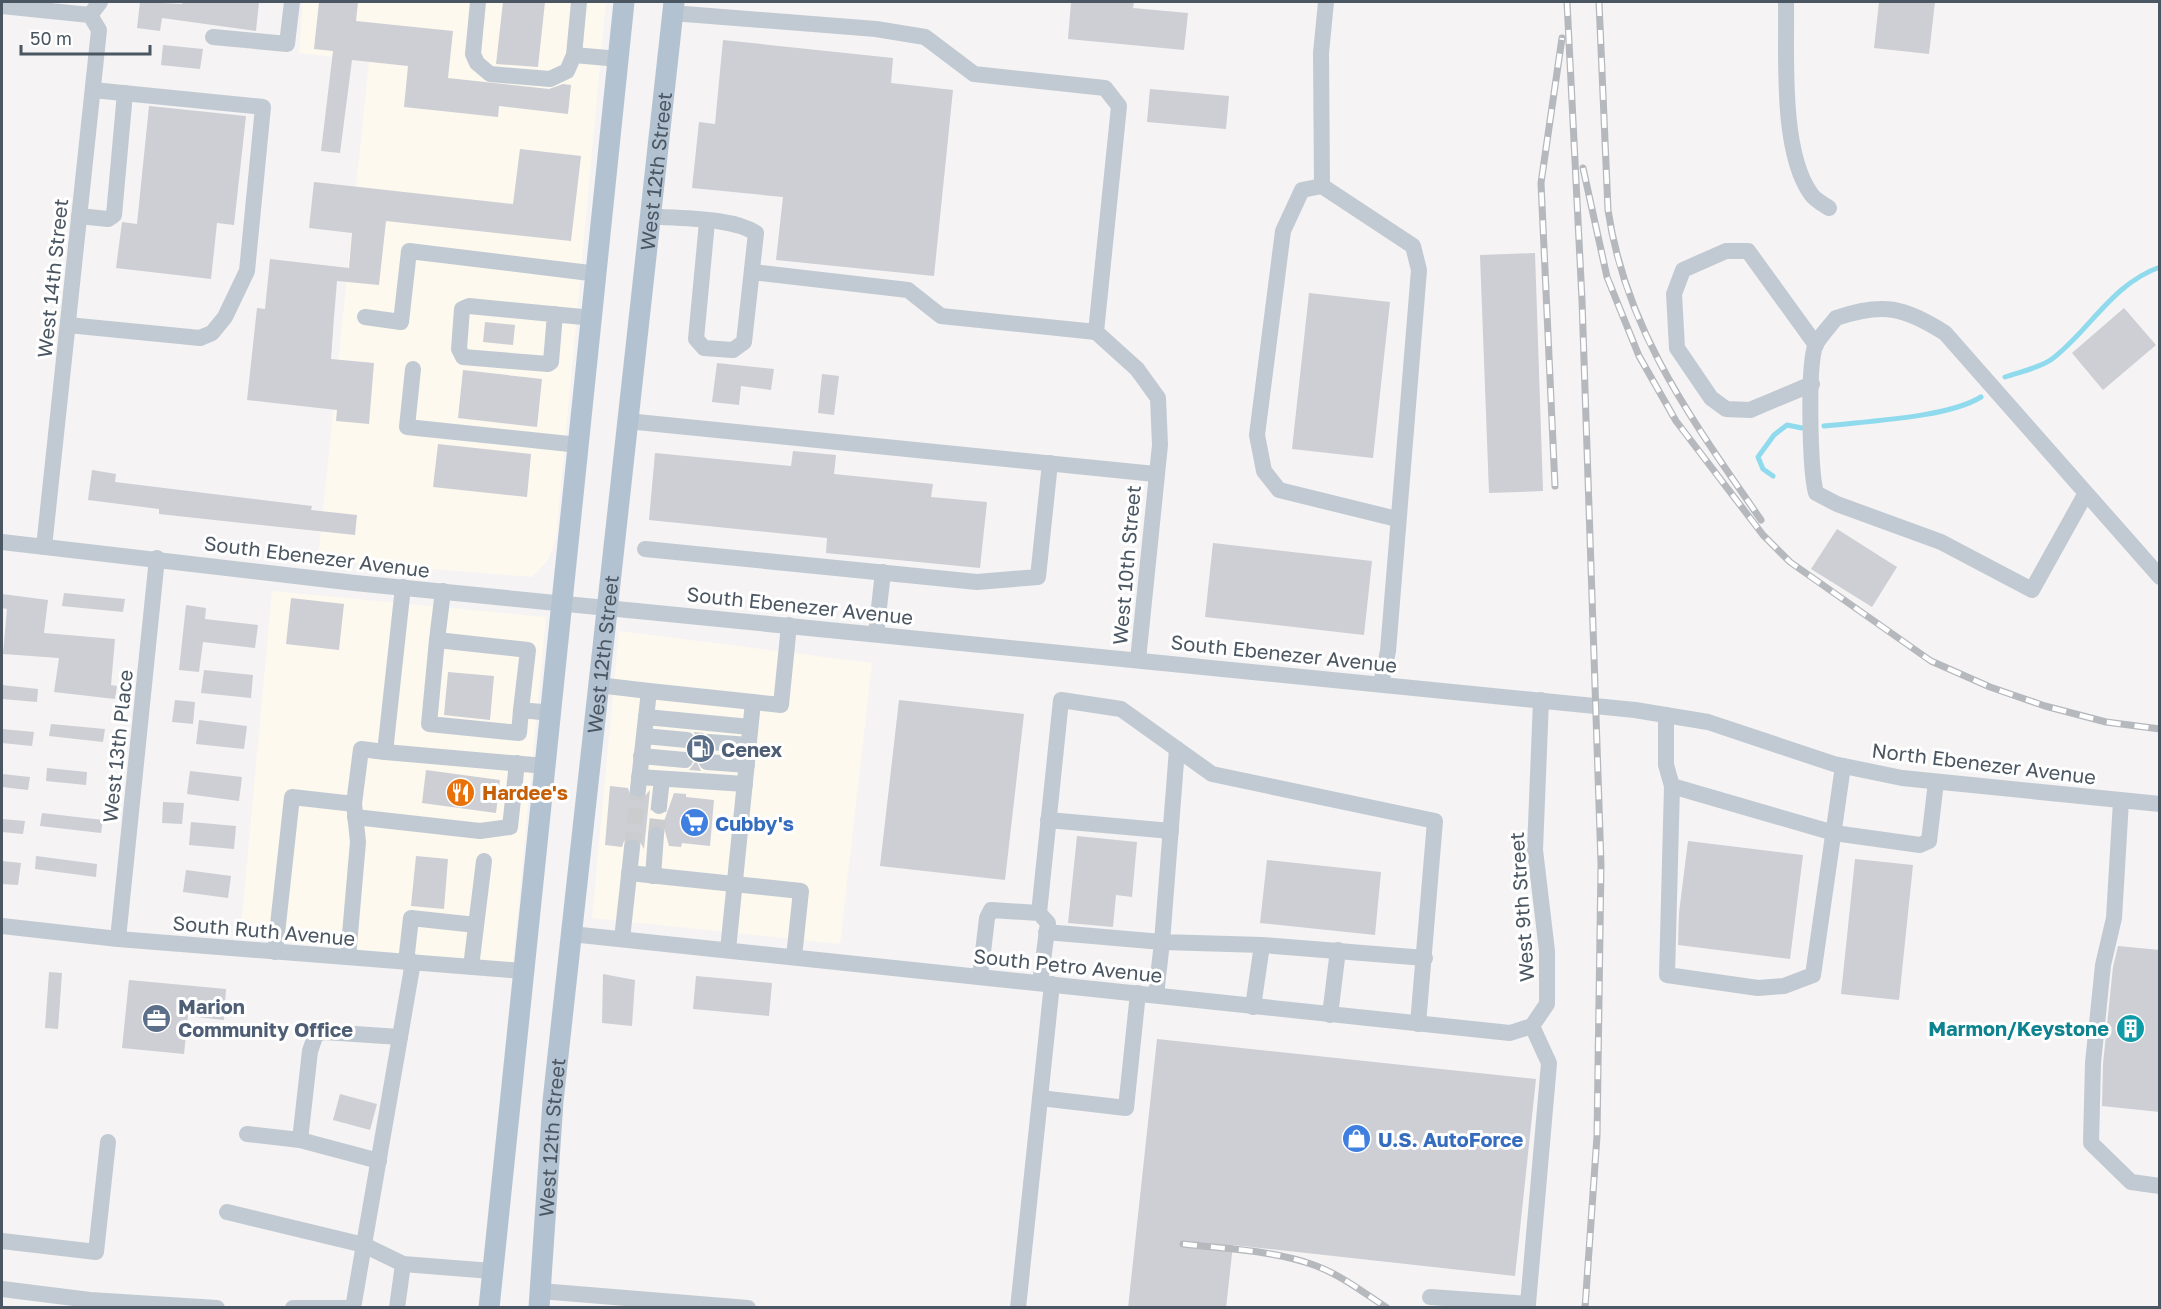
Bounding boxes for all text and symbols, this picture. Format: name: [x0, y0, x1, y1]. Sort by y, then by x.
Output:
scale bar: [21, 18, 150, 56]
text: 50 m: [30, 27, 72, 49]
street label: West 12th Street: [635, 91, 676, 252]
street label: West 14th Street: [32, 197, 72, 359]
street label: West 10th Street: [1107, 484, 1145, 646]
street label: South Ebenezer Avenue: [203, 530, 431, 582]
street label: West 12th Street: [582, 574, 623, 735]
street label: South Ebenezer Avenue: [686, 581, 914, 629]
street label: South Ebenezer Avenue: [1170, 629, 1398, 677]
street label: West 13th Place: [97, 668, 137, 824]
fuel station icon: Cenex: [684, 733, 716, 765]
place label: Cenex: [721, 737, 782, 761]
street label: North Ebenezer Avenue: [1870, 737, 2098, 789]
restaurant icon: Hardee's: [445, 776, 477, 808]
place label: Hardee's: [482, 780, 568, 804]
supermarket icon: Cubby's: [678, 807, 710, 839]
place label: Cubby's: [715, 811, 794, 835]
street label: West 9th Street: [1504, 831, 1538, 983]
street label: South Ruth Avenue: [172, 910, 356, 950]
street label: South Petro Avenue: [972, 943, 1164, 987]
place label: Marion Community Office: [178, 994, 353, 1041]
office icon: Marion Community Office: [141, 1002, 173, 1034]
building icon: Marmon/Keystone: [2114, 1012, 2146, 1044]
place label: Marmon/Keystone: [1928, 1016, 2109, 1040]
street label: West 12th Street: [533, 1057, 570, 1218]
shop icon: U.S. AutoForce: [1341, 1123, 1373, 1155]
place label: U.S. AutoForce: [1378, 1127, 1523, 1151]

